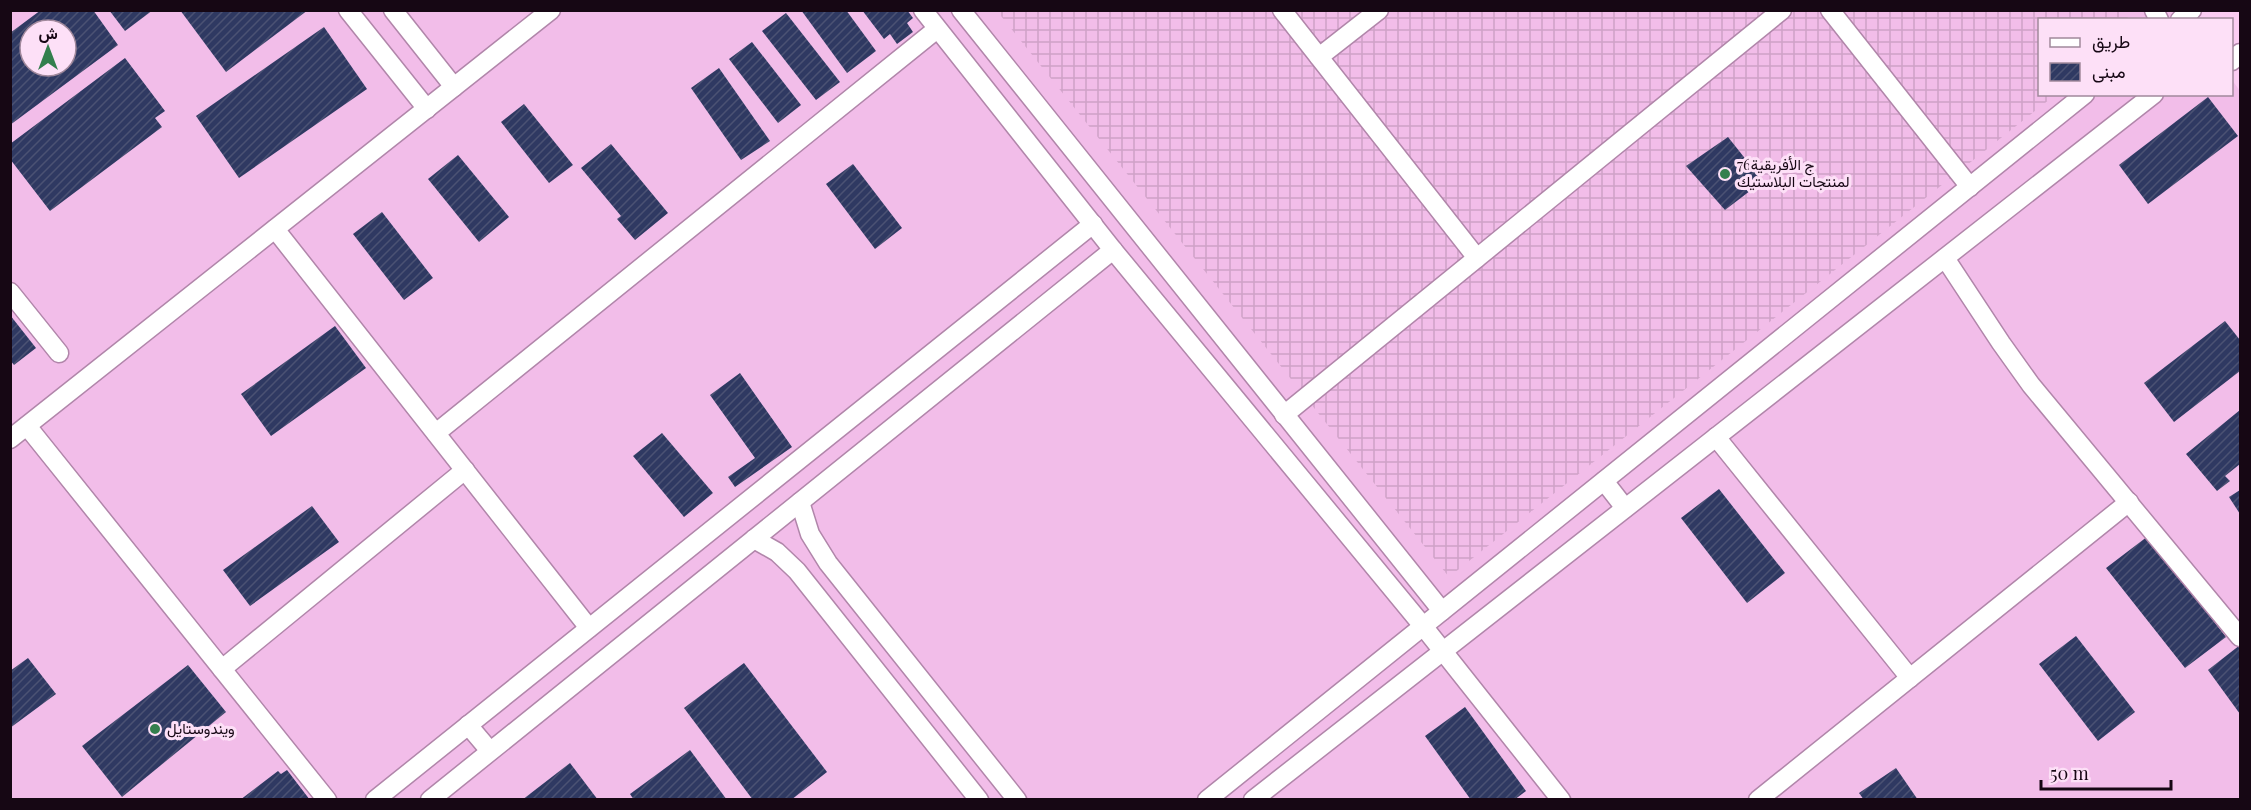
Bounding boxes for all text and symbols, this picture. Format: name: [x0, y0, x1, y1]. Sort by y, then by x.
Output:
north arrow: [18, 18, 78, 78]
legend: [2038, 18, 2233, 96]
text: ش: [38, 22, 58, 43]
text: طريق: [2092, 29, 2130, 53]
text: مبنى: [2092, 59, 2126, 83]
place label: 76ج الأفريقية لمنتجات البلاستيك: [1737, 154, 1850, 191]
marker: 76ج الأفريقية لمنتجات البلاستيك: [1718, 167, 1732, 181]
place label: ويندوستايل: [167, 718, 235, 738]
marker: ويندوستايل: [148, 722, 162, 736]
scale bar: [2041, 753, 2172, 791]
text: 50 m: [2050, 761, 2089, 785]

